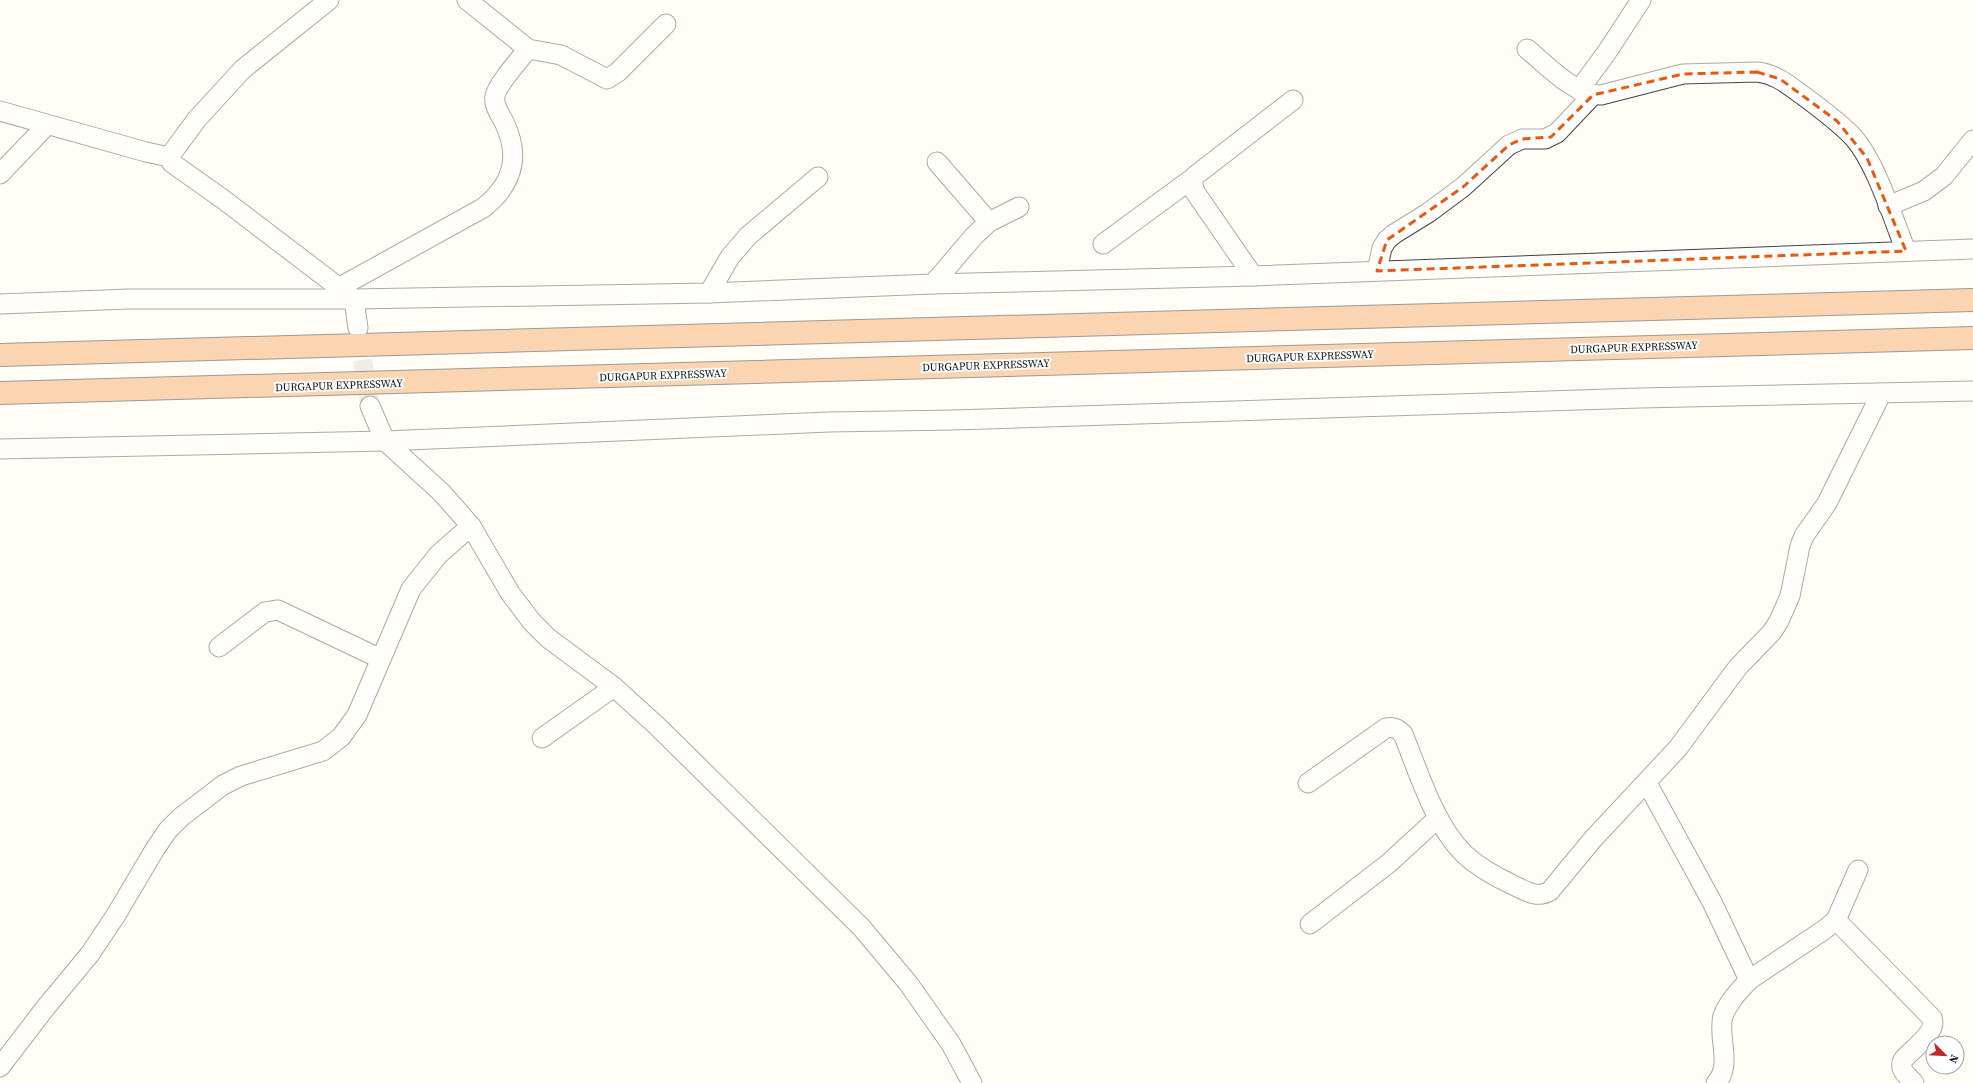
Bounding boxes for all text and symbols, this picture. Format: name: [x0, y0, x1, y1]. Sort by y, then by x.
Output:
street label: DURGAPUR EXPRESSWAY: [1570, 338, 1698, 357]
street label: DURGAPUR EXPRESSWAY: [1246, 347, 1374, 366]
street label: DURGAPUR EXPRESSWAY: [922, 356, 1050, 375]
street label: DURGAPUR EXPRESSWAY: [599, 366, 727, 385]
street label: DURGAPUR EXPRESSWAY: [275, 376, 403, 395]
north arrow: [1925, 1035, 1965, 1075]
text: N: [1945, 1052, 1962, 1066]

